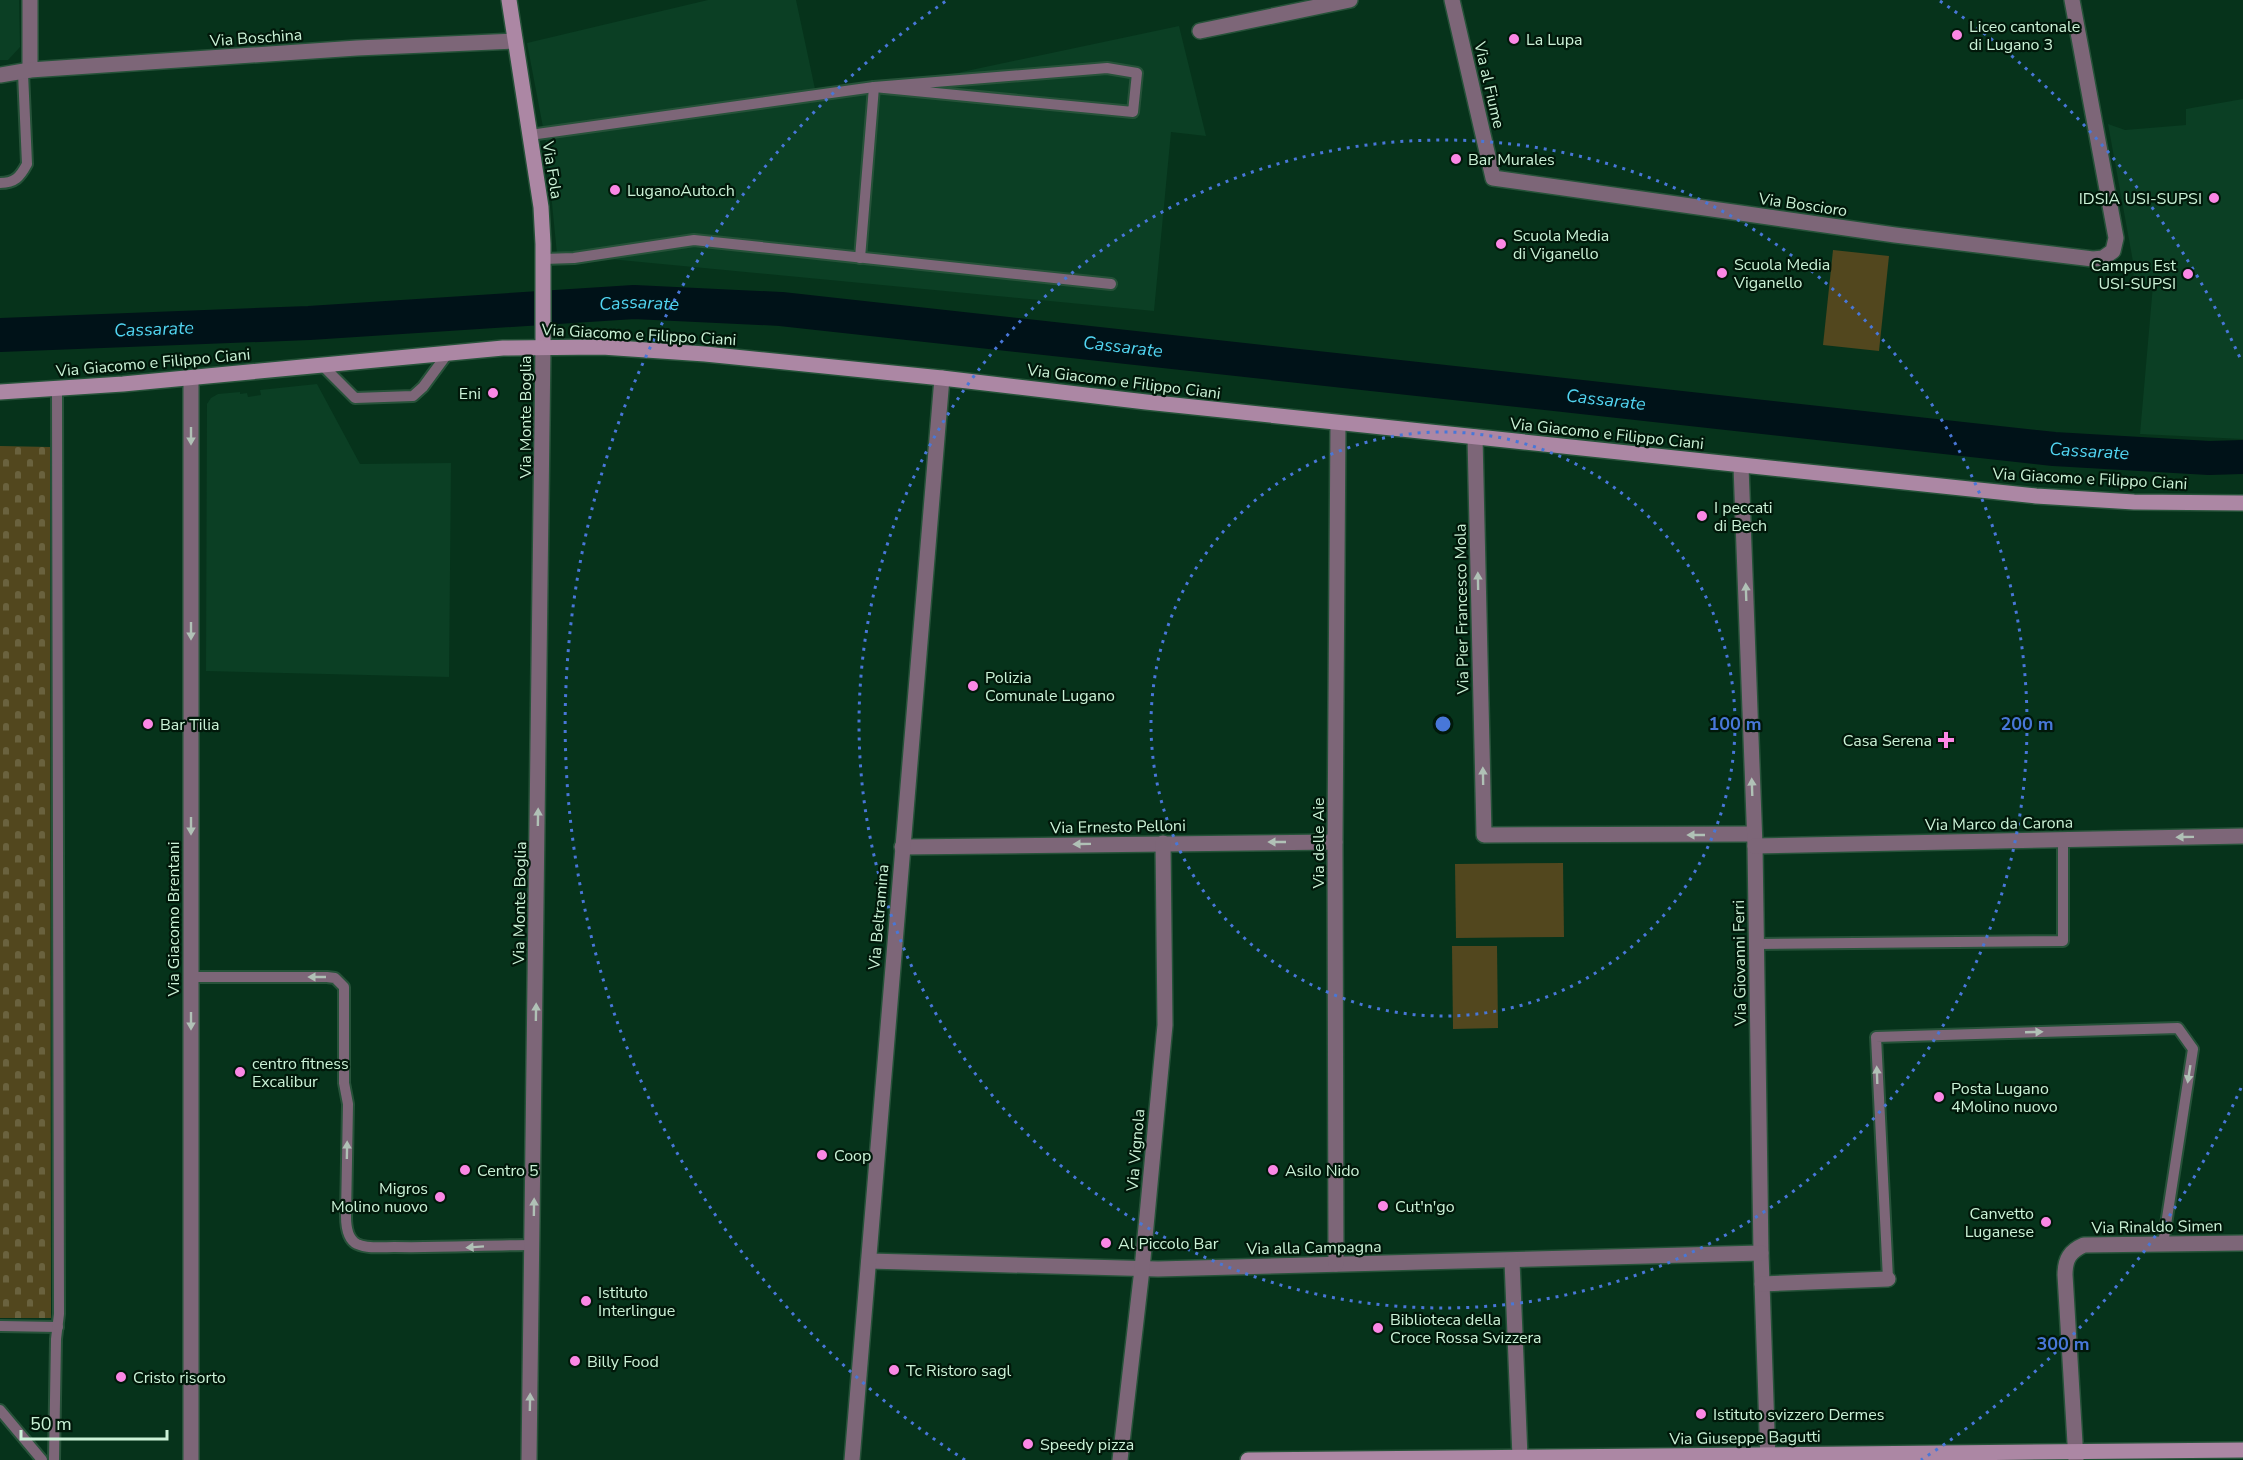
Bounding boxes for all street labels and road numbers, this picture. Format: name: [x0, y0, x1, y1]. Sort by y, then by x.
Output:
street label: Via Boschina: [208, 24, 303, 52]
street label: Via al Fiume: [1468, 39, 1510, 131]
street label: Via Fola: [536, 139, 567, 200]
street label: Via Boscioro: [1756, 188, 1849, 222]
street label: Via Giacomo e Filippo Ciani: [540, 319, 737, 351]
street label: Via Giacomo e Filippo Ciani: [54, 344, 251, 383]
street label: Via Monte Boglia: [515, 355, 537, 480]
street label: Via Giacomo e Filippo Ciani: [1025, 359, 1222, 405]
street label: Via Giacomo e Filippo Ciani: [1508, 413, 1705, 455]
street label: Via Giacomo e Filippo Ciani: [1991, 463, 2188, 495]
street label: Via Pier Francesco Mola: [1450, 523, 1475, 696]
street label: Via delle Aie: [1308, 797, 1330, 890]
street label: Via Marco da Carona: [1924, 812, 2073, 836]
street label: Via Ernesto Pelloni: [1049, 815, 1186, 839]
street label: Via Monte Boglia: [508, 841, 532, 966]
street label: Via Giacomo Brentani: [163, 842, 185, 997]
street label: Via Beltramina: [863, 863, 895, 972]
street label: Via Giovanni Ferri: [1728, 900, 1752, 1027]
street label: Via Vignola: [1121, 1108, 1151, 1193]
street label: Via Rinaldo Simen: [2090, 1215, 2223, 1239]
street label: Via alla Campagna: [1245, 1236, 1382, 1260]
street label: Via Giuseppe Bagutti: [1668, 1426, 1821, 1450]

